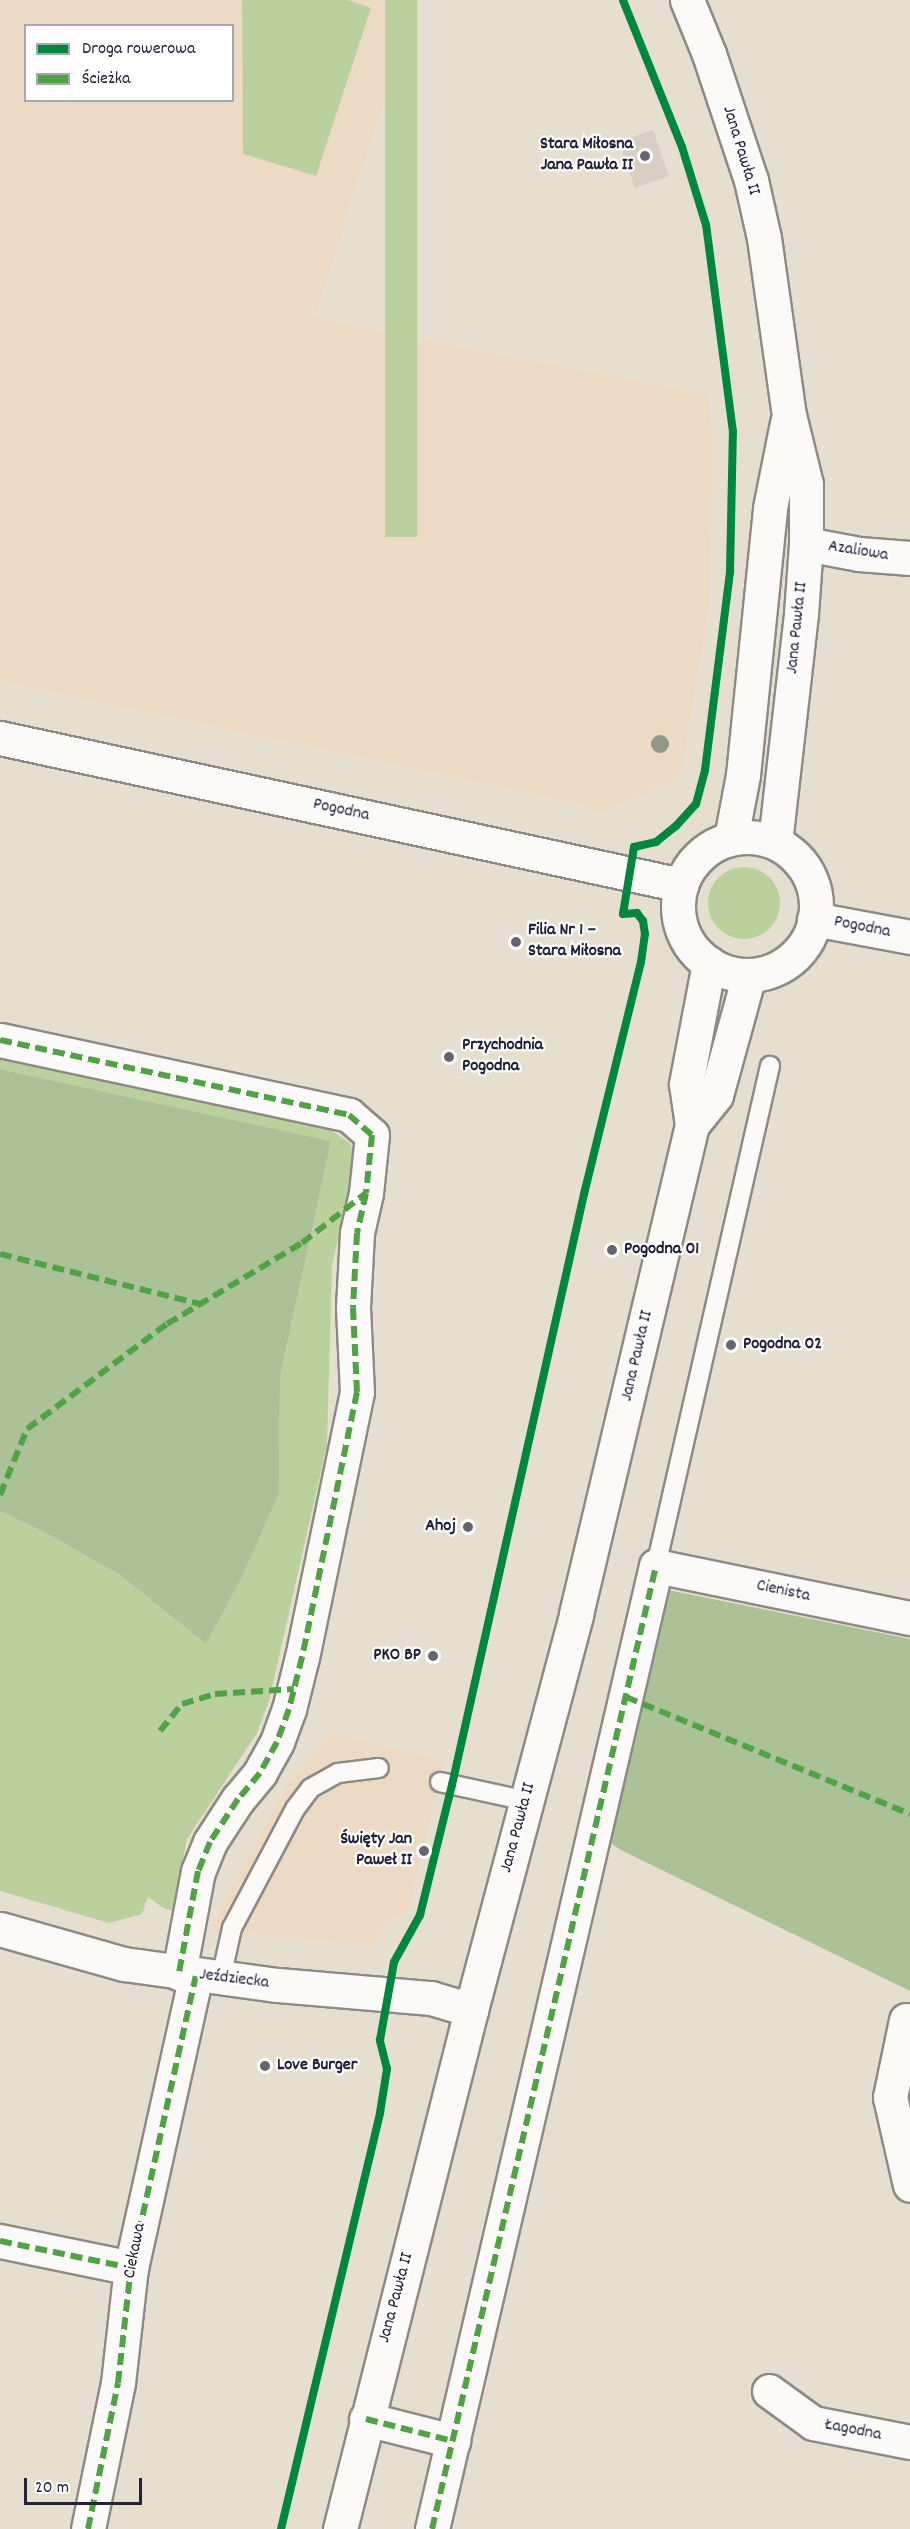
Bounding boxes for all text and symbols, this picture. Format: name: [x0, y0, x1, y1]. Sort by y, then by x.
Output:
legend: [24, 24, 234, 102]
text: Droga rowerowa: [82, 37, 195, 62]
text: Ścieżka: [82, 67, 131, 92]
street label: Jana Pawła II: [716, 104, 764, 198]
place label: Stara Miłosna Jana Pawła II: [540, 135, 633, 178]
marker: Stara Miłosna Jana Pawła II: [638, 149, 652, 163]
street label: Azaliowa: [826, 537, 890, 567]
street label: Jana Pawła II: [782, 581, 814, 675]
street label: Pogodna: [311, 794, 371, 828]
street label: Pogodna: [832, 912, 892, 944]
place label: Filia Nr 1 – Stara Miłosna: [528, 921, 621, 964]
marker: Filia Nr 1 – Stara Miłosna: [509, 935, 523, 949]
place label: Przychodnia Pogodna: [462, 1036, 543, 1078]
marker: Przychodnia Pogodna: [440, 1048, 458, 1066]
place label: Pogodna 01: [624, 1239, 699, 1261]
marker: Pogodna 01: [605, 1243, 619, 1257]
street label: Jana Pawła II: [617, 1309, 659, 1403]
place label: Pogodna 02: [743, 1334, 822, 1356]
marker: Pogodna 02: [724, 1338, 738, 1352]
place label: Ahoj: [425, 1516, 456, 1538]
marker: Ahoj: [461, 1520, 475, 1534]
street label: Cienista: [754, 1576, 812, 1608]
place label: PKO BP: [373, 1645, 421, 1667]
marker: PKO BP: [426, 1649, 440, 1663]
street label: Jana Pawła II: [497, 1781, 541, 1875]
place label: Święty Jan Paweł II: [340, 1830, 412, 1872]
marker: Święty Jan Paweł II: [417, 1844, 431, 1858]
street label: Jeździecka: [198, 1965, 270, 1995]
place label: Love Burger: [277, 2055, 357, 2077]
marker: Love Burger: [258, 2059, 272, 2073]
street label: Ciekawa: [120, 2221, 152, 2281]
street label: Jana Pawła II: [375, 2251, 419, 2345]
street label: Łagodna: [823, 2415, 883, 2447]
scale bar: [27, 2466, 146, 2504]
text: 20 m: [35, 2476, 69, 2501]

